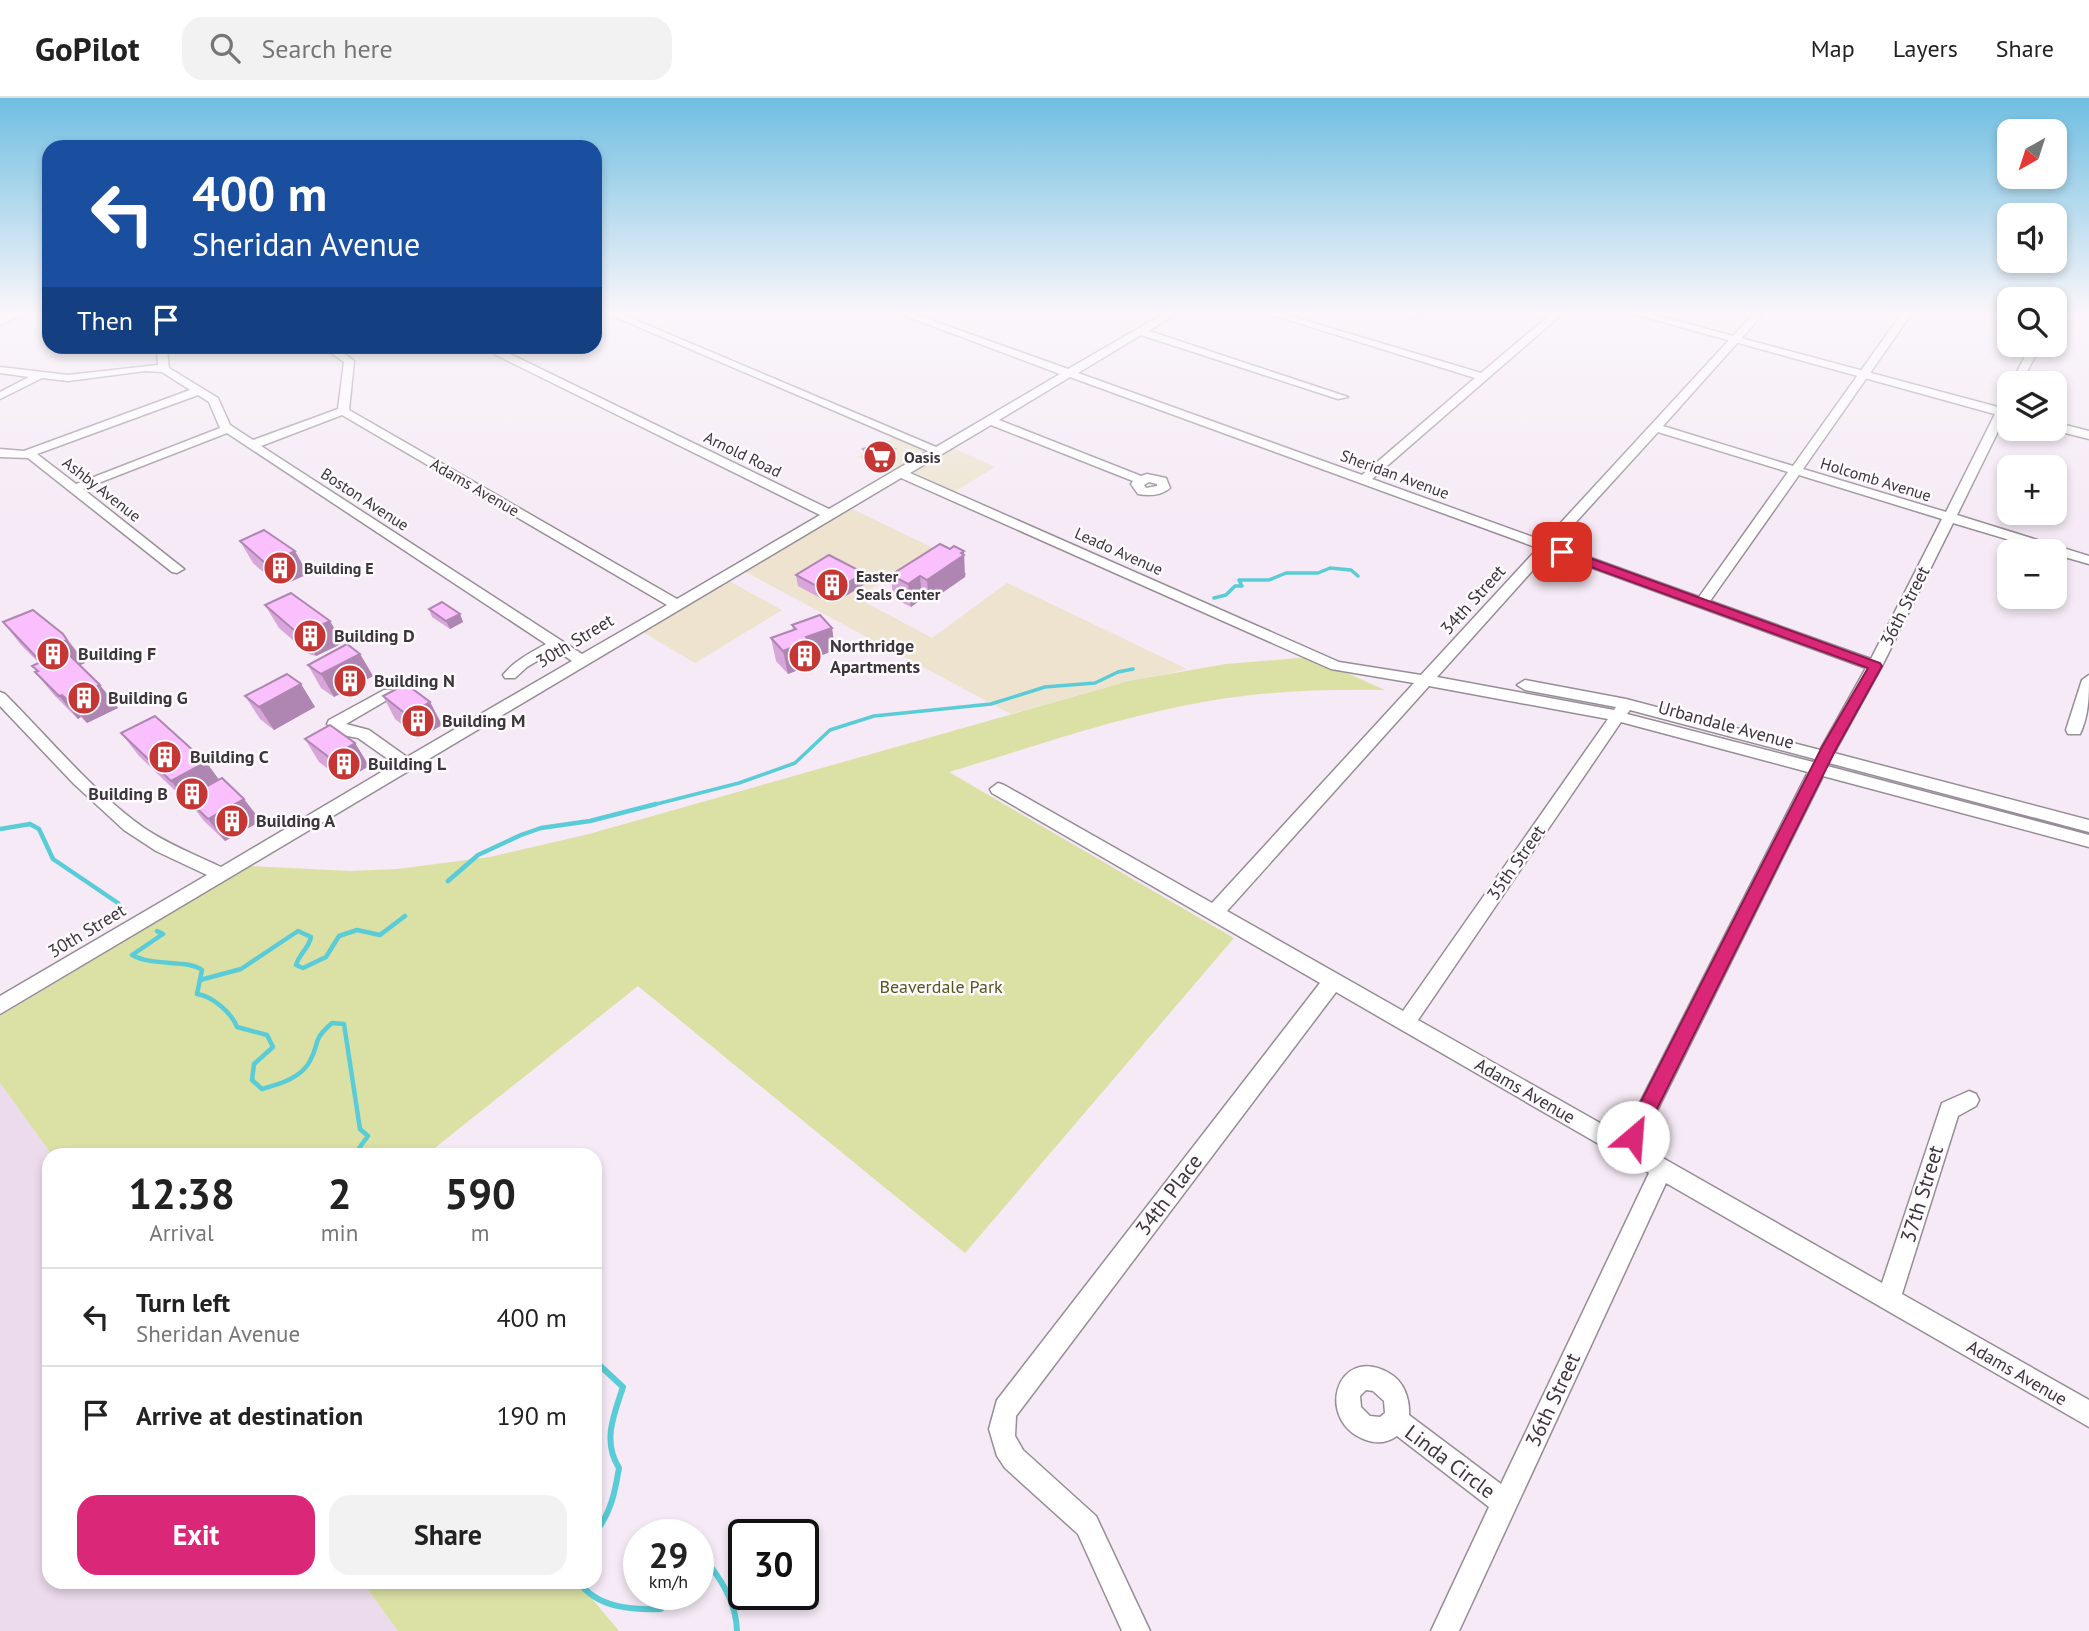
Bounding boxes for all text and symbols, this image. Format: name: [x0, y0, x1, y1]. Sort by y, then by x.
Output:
search box: [182, 17, 672, 80]
text: GoPilot: [35, 27, 140, 70]
icon: search: [206, 29, 244, 67]
text: Search here: [262, 32, 393, 65]
text: Map: [1811, 33, 1855, 64]
text: Layers: [1893, 33, 1958, 64]
text: Share: [1996, 33, 2054, 64]
north arrow: [1997, 119, 2067, 189]
map controls: [1997, 119, 2067, 609]
text: 400 m: [192, 161, 327, 225]
icon: left: [77, 168, 168, 259]
button: sound: [1997, 203, 2067, 273]
text: Sheridan Avenue: [192, 223, 420, 265]
button: search: [1997, 287, 2067, 357]
icon: arrive: [147, 301, 185, 339]
text: Then: [77, 304, 133, 337]
button: layers: [1997, 371, 2067, 441]
street label: Arnold Road: [701, 427, 785, 481]
supermarket icon: Oasis: [861, 438, 899, 476]
street label: Sheridan Avenue: [1338, 445, 1452, 503]
place label: Oasis: [904, 447, 941, 467]
street label: Ashby Avenue: [59, 452, 145, 526]
street label: Adams Avenue: [427, 453, 523, 521]
street label: Holcomb Avenue: [1818, 453, 1934, 505]
button: +: [1997, 455, 2067, 525]
street label: Boston Avenue: [317, 463, 413, 535]
pin: [1532, 522, 1592, 582]
street label: Leado Avenue: [1072, 523, 1166, 579]
icon: arrive: [1543, 533, 1581, 571]
button: −: [1997, 539, 2067, 609]
building icon: Building E: [261, 549, 299, 587]
place label: Building E: [304, 558, 374, 578]
street label: 34th Street: [1435, 560, 1510, 639]
street label: 36th Street: [1875, 562, 1934, 649]
building icon: Easter Seals Center: [813, 566, 851, 604]
place label: Easter Seals Center: [856, 566, 941, 604]
street label: 30th Street: [532, 608, 618, 673]
building icon: Building D: [291, 617, 329, 655]
place label: Building D: [334, 624, 415, 647]
place label: Northridge Apartments: [830, 634, 920, 678]
building icon: Building F: [34, 635, 72, 673]
building icon: Northridge Apartments: [786, 637, 824, 675]
place label: Building F: [78, 642, 156, 665]
building icon: Building N: [331, 662, 369, 700]
place label: Building N: [374, 669, 455, 692]
building icon: Building G: [65, 679, 103, 717]
place label: Building G: [108, 686, 188, 709]
street label: Urbandale Avenue: [1656, 695, 1797, 754]
building icon: Building M: [399, 702, 437, 740]
place label: Building M: [442, 709, 525, 732]
building icon: Building C: [146, 738, 184, 776]
place label: Building C: [190, 745, 269, 768]
building icon: Building L: [325, 745, 363, 783]
place label: Building L: [368, 752, 447, 775]
building icon: Building B: [173, 775, 211, 813]
place label: Building B: [88, 782, 168, 805]
building icon: Building A: [213, 802, 251, 840]
place label: Building A: [256, 809, 335, 832]
street label: 35th Street: [1481, 821, 1550, 905]
street label: 30th Street: [44, 898, 130, 963]
park label: Beaverdale Park: [879, 975, 1003, 998]
street label: Adams Avenue: [1471, 1053, 1579, 1128]
position arrow: [1596, 1100, 1670, 1174]
street label: 37th Street: [1894, 1142, 1949, 1246]
street label: 34th Place: [1129, 1149, 1208, 1241]
text: 12:38: [128, 1166, 235, 1221]
text: 2: [328, 1166, 351, 1221]
text: 590: [444, 1166, 516, 1221]
text: Arrival: [149, 1218, 214, 1247]
text: min: [321, 1218, 358, 1247]
text: m: [471, 1218, 489, 1247]
text: Turn left: [136, 1286, 230, 1319]
icon: left: [77, 1298, 115, 1336]
text: 400 m: [496, 1301, 567, 1334]
text: Sheridan Avenue: [136, 1319, 300, 1348]
street label: Adams Avenue: [1963, 1335, 2071, 1410]
street label: 36th Street: [1519, 1348, 1586, 1451]
icon: arrive: [77, 1396, 115, 1434]
text: Arrive at destination: [136, 1399, 363, 1432]
text: 190 m: [496, 1399, 567, 1432]
street label: Linda Circle: [1400, 1419, 1501, 1504]
button: Exit: [77, 1495, 315, 1575]
button: Share: [329, 1495, 567, 1575]
speed limit sign: 30: [728, 1519, 819, 1610]
text: 29: [649, 1532, 688, 1578]
text: km/h: [649, 1570, 688, 1593]

